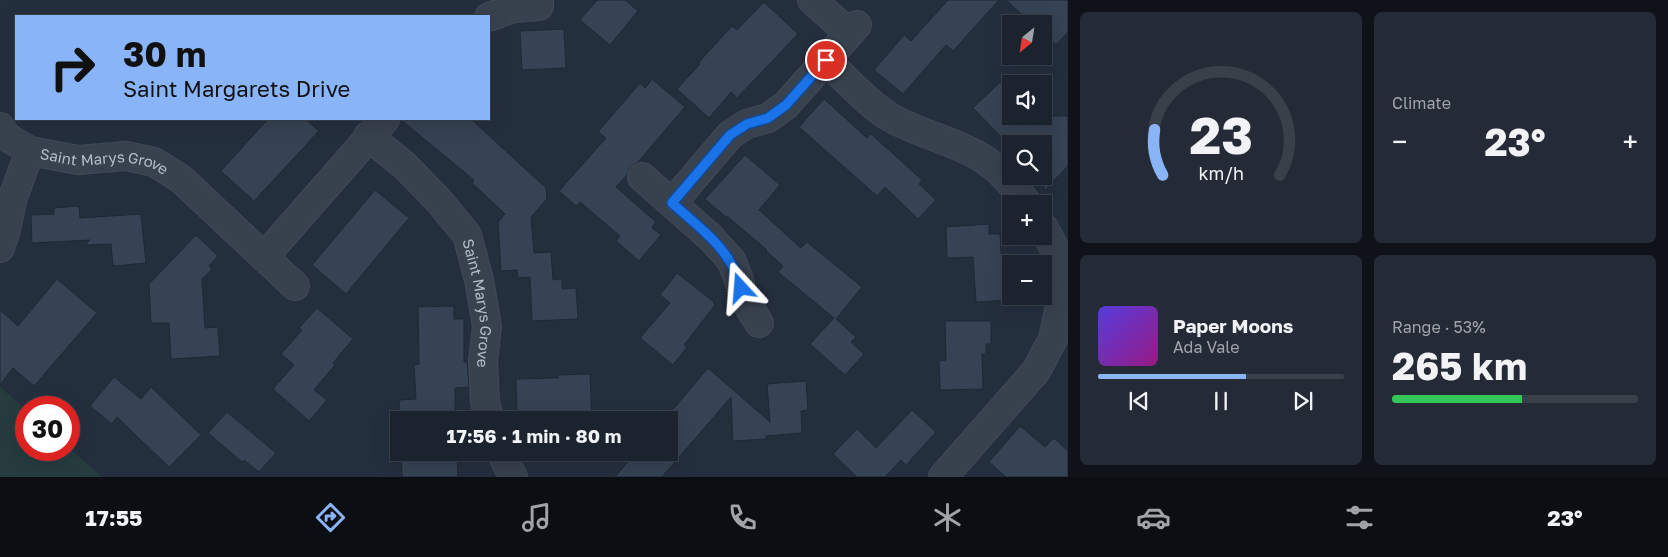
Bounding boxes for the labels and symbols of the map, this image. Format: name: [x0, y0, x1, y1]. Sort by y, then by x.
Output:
north arrow: [1002, 15, 1052, 65]
pin: [805, 39, 847, 81]
street label: Saint Marys Grove: [39, 144, 172, 178]
street label: Saint Marys Grove: [459, 237, 496, 368]
position arrow: [714, 261, 766, 313]
speed limit sign: 30: [15, 396, 80, 461]

